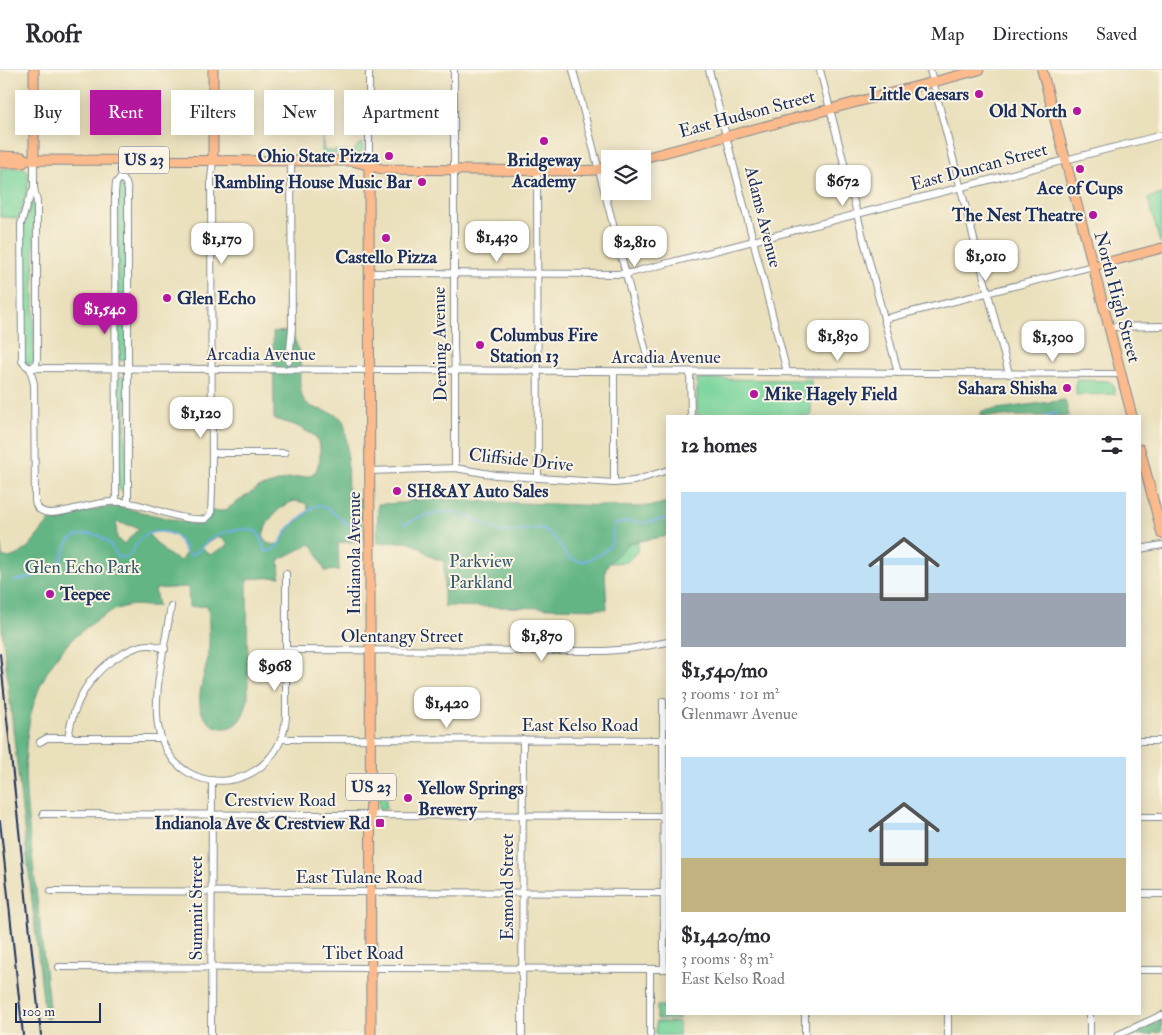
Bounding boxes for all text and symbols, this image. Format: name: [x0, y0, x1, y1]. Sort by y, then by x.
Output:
text: Roofr: [25, 19, 82, 50]
text: Map: [931, 23, 964, 46]
text: Directions: [992, 23, 1068, 46]
text: Saved: [1096, 23, 1137, 46]
place label: Little Caesars: [869, 83, 969, 106]
street label: East Hudson Street: [676, 85, 818, 143]
marker: Little Caesars: [973, 88, 985, 100]
chip: Buy: [15, 90, 80, 135]
chip: Rent: [90, 90, 161, 135]
chip: Filters: [171, 90, 254, 135]
chip: New: [264, 90, 334, 135]
chip: Apartment: [344, 90, 457, 135]
place label: Old North: [989, 100, 1068, 123]
marker: Old North: [1071, 105, 1083, 117]
marker: Bridgeway Academy: [538, 135, 550, 147]
street label: East Duncan Street: [908, 138, 1050, 196]
place label: Ohio State Pizza: [257, 145, 380, 168]
road number: US 23: [119, 146, 169, 174]
place label: Bridgeway Academy: [507, 149, 582, 193]
marker: Ohio State Pizza: [383, 150, 395, 162]
map controls: [601, 150, 651, 200]
button: layers: [601, 150, 651, 200]
street label: Adams Avenue: [739, 163, 787, 271]
marker: Ace of Cups: [1074, 163, 1086, 175]
pin: $672: [813, 164, 873, 207]
place label: Rambling House Music Bar: [214, 171, 412, 194]
text: $672: [827, 171, 859, 191]
marker: Rambling House Music Bar: [416, 176, 428, 188]
place label: Ace of Cups: [1036, 177, 1123, 200]
place label: The Nest Theatre: [951, 204, 1083, 227]
marker: The Nest Theatre: [1087, 209, 1099, 221]
pin: $1,430: [456, 220, 538, 263]
pin: $1,170: [181, 222, 263, 265]
pin: $2,810: [594, 226, 676, 268]
text: $1,430: [476, 227, 518, 247]
text: $1,170: [202, 229, 242, 249]
street label: North High Street: [1088, 229, 1146, 365]
marker: Castello Pizza: [380, 232, 392, 244]
text: $2,810: [614, 232, 656, 252]
pin: $1,010: [945, 240, 1027, 282]
place label: Castello Pizza: [335, 246, 437, 269]
text: $1,010: [966, 246, 1006, 266]
street label: Deming Avenue: [427, 286, 453, 402]
place label: Glen Echo: [177, 287, 256, 310]
pin: $1,540: [64, 292, 146, 335]
marker: Glen Echo: [161, 292, 173, 304]
text: $1,540: [84, 299, 126, 319]
pin: $1,830: [797, 320, 879, 362]
pin: $1,300: [1012, 320, 1094, 363]
place label: Columbus Fire Station 13: [490, 324, 598, 368]
text: $1,830: [818, 326, 858, 346]
text: $1,300: [1032, 327, 1074, 347]
marker: Columbus Fire Station 13: [474, 339, 486, 351]
street label: Arcadia Avenue: [205, 343, 316, 366]
street label: Arcadia Avenue: [610, 346, 721, 369]
place label: Sahara Shisha: [958, 377, 1058, 400]
marker: Sahara Shisha: [1061, 382, 1073, 394]
place label: Mike Hagely Field: [763, 383, 898, 406]
marker: Mike Hagely Field: [748, 388, 760, 400]
pin: $1,120: [160, 396, 242, 439]
text: $1,120: [181, 403, 221, 423]
icon: filters: [1098, 431, 1126, 459]
text: 12 homes: [681, 432, 757, 459]
street label: Cliffside Drive: [468, 443, 575, 477]
place label: SH&AY Auto Sales: [407, 480, 548, 503]
marker: SH&AY Auto Sales: [391, 485, 403, 497]
street label: Indianola Avenue: [343, 491, 366, 615]
icon: home: [859, 524, 949, 614]
park label: Parkview Parkland: [449, 550, 514, 594]
park label: Glen Echo Park: [24, 556, 140, 579]
place label: Teepee: [59, 583, 111, 606]
marker: Teepee: [44, 588, 56, 600]
pin: $1,870: [501, 620, 583, 662]
street label: Olentangy Street: [341, 625, 463, 648]
text: $1,870: [521, 626, 563, 646]
pin: $968: [245, 650, 305, 692]
text: $968: [259, 656, 291, 676]
text: $1,540/mo: [681, 657, 768, 684]
text: 3 rooms · 101 m²: [681, 684, 779, 704]
pin: $1,420: [406, 686, 488, 729]
text: $1,420: [425, 693, 469, 713]
text: Glenmawr Avenue: [681, 704, 798, 724]
street label: East Kelso Road: [522, 714, 639, 737]
road number: US 23: [346, 774, 396, 800]
place label: Yellow Springs Brewery: [417, 777, 524, 821]
street label: Crestview Road: [224, 789, 336, 812]
icon: home: [859, 789, 949, 879]
marker: Yellow Springs Brewery: [402, 792, 414, 804]
place label: Indianola Ave & Crestview Rd: [154, 812, 370, 835]
marker: Indianola Ave & Crestview Rd: [374, 817, 386, 829]
street label: Esmond Street: [496, 833, 519, 940]
street label: Summit Street: [185, 855, 208, 960]
street label: East Tulane Road: [295, 866, 423, 889]
text: $1,420/mo: [681, 922, 770, 949]
street label: Tibet Road: [322, 942, 404, 965]
text: 3 rooms · 83 m²: [681, 949, 774, 969]
text: East Kelso Road: [681, 969, 785, 989]
scale bar: [15, 1000, 101, 1023]
text: 100 m: [22, 1003, 55, 1020]

